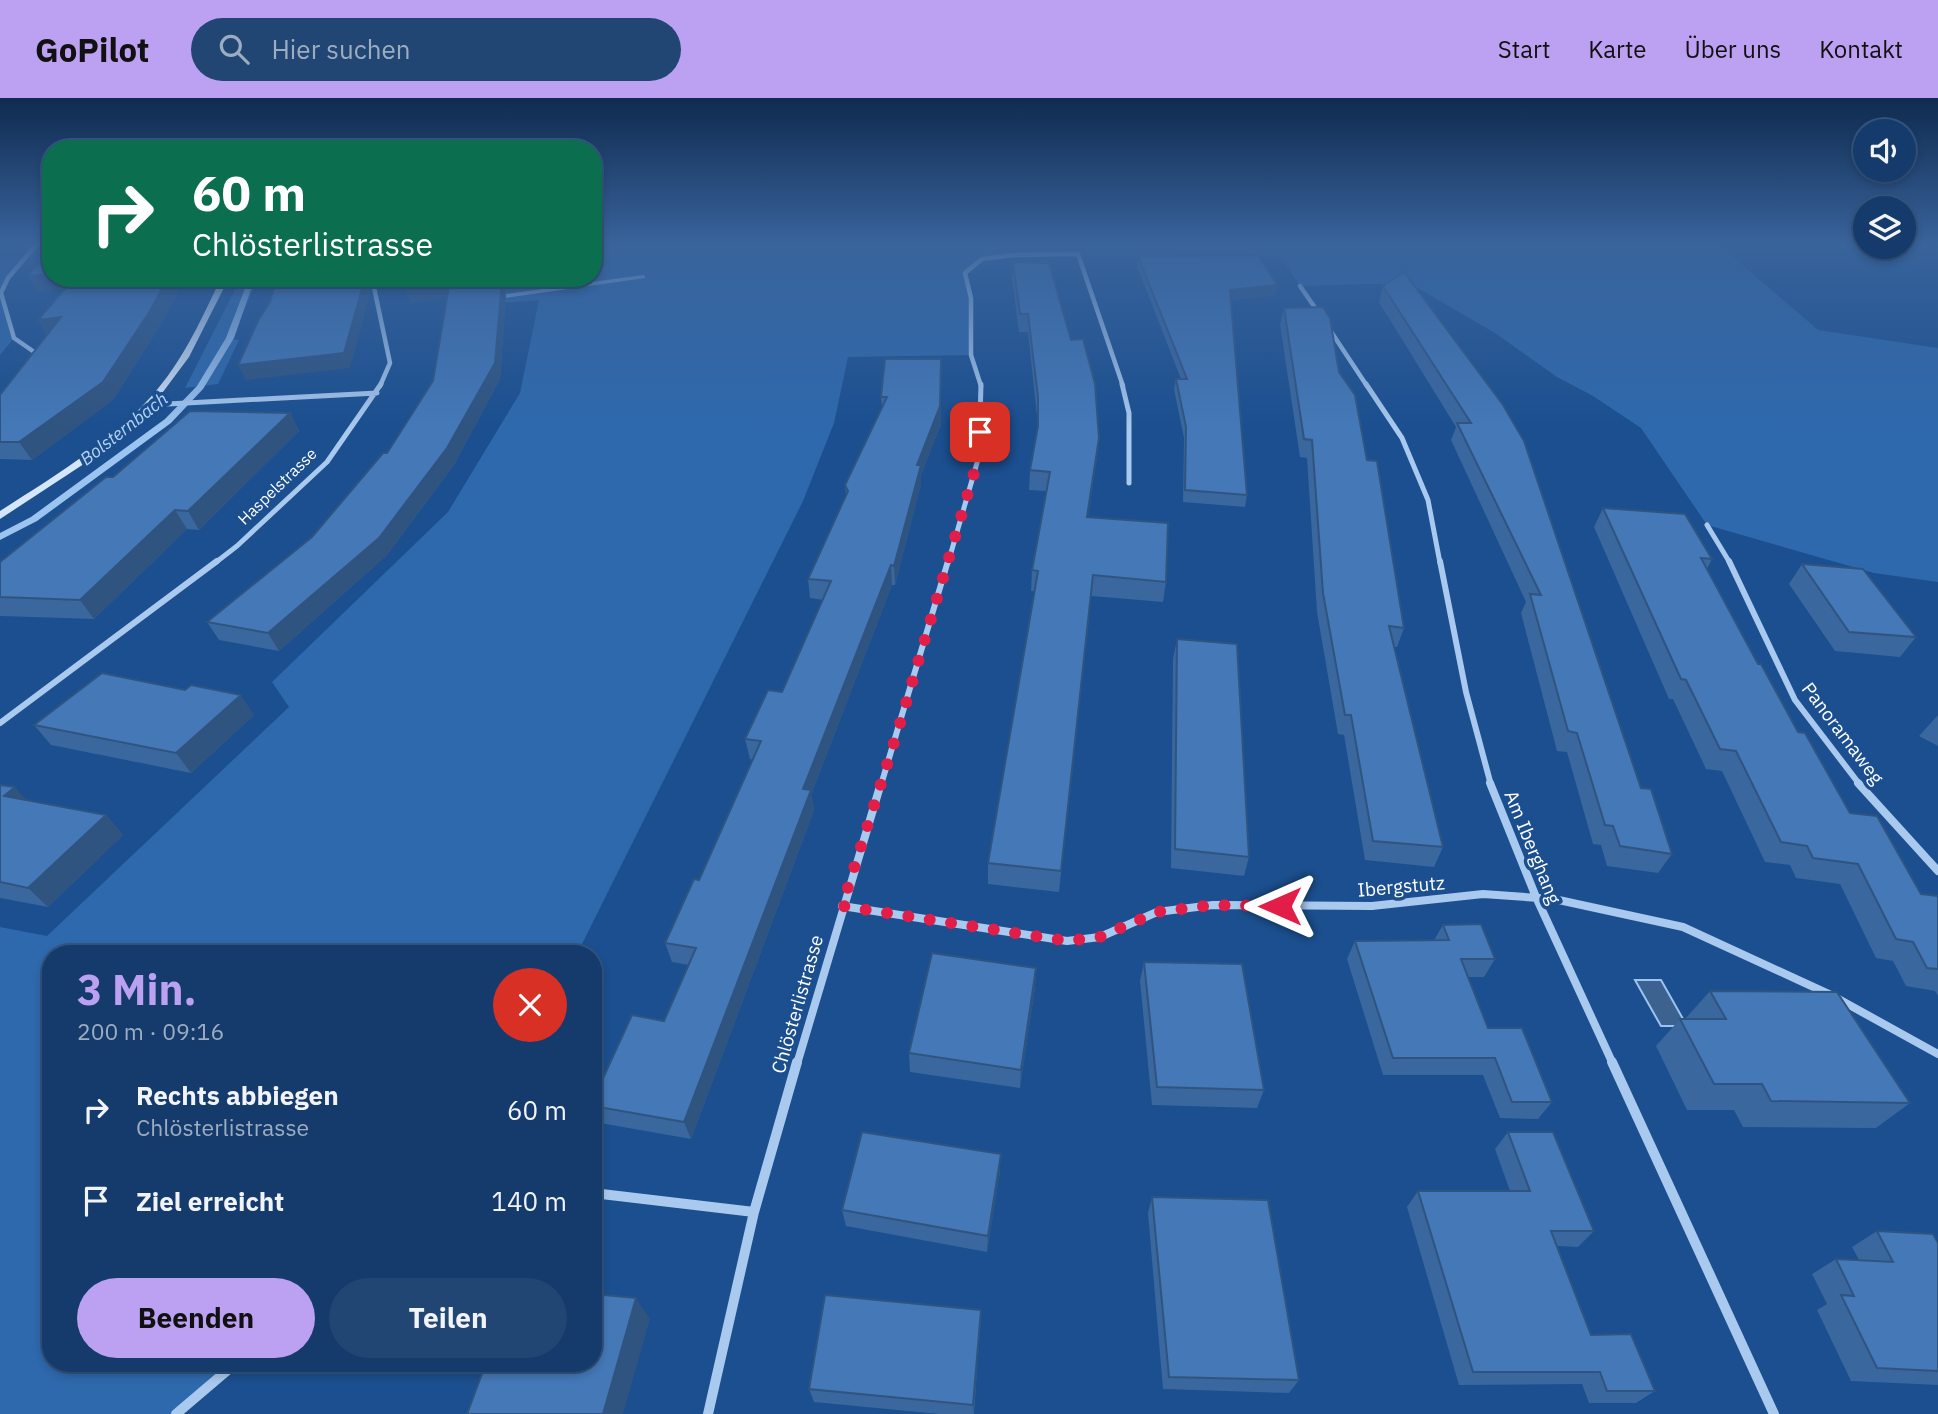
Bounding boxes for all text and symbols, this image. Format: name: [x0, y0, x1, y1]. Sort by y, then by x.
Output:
search box: [191, 18, 681, 81]
text: GoPilot: [35, 28, 149, 71]
icon: search: [215, 30, 253, 68]
text: Hier suchen: [271, 32, 411, 66]
text: Start: [1498, 33, 1550, 65]
text: Karte: [1588, 33, 1646, 65]
text: Über uns: [1684, 33, 1781, 65]
text: Kontakt: [1819, 33, 1903, 65]
map controls: [1853, 119, 1916, 259]
button: sound: [1853, 119, 1916, 182]
text: 60 m: [192, 161, 306, 224]
icon: right: [77, 168, 168, 259]
button: layers: [1853, 196, 1916, 259]
text: Chlösterlistrasse: [192, 223, 433, 265]
water label: Bolsternbach: [75, 387, 172, 470]
pin: [950, 402, 1010, 462]
icon: arrive: [961, 413, 999, 451]
street label: Haspelstrasse: [233, 443, 321, 529]
street label: Panoramaweg: [1797, 677, 1889, 789]
street label: Am Iberghang: [1499, 787, 1567, 907]
position arrow: [1243, 869, 1317, 943]
street label: Ibergstutz: [1356, 870, 1446, 902]
street label: Chlösterlistrasse: [766, 932, 828, 1076]
text: 3 Min.: [77, 962, 197, 1017]
button: close: [493, 968, 567, 1042]
text: 200 m · 09:16: [77, 1016, 224, 1046]
text: Rechts abbiegen: [136, 1078, 339, 1112]
icon: right: [77, 1091, 115, 1129]
text: 60 m: [507, 1093, 567, 1127]
text: Chlösterlistrasse: [136, 1112, 309, 1142]
icon: arrive: [77, 1182, 115, 1220]
text: Ziel erreicht: [136, 1184, 284, 1218]
text: 140 m: [491, 1184, 567, 1218]
button: Beenden: [77, 1278, 315, 1358]
button: Teilen: [329, 1278, 567, 1358]

